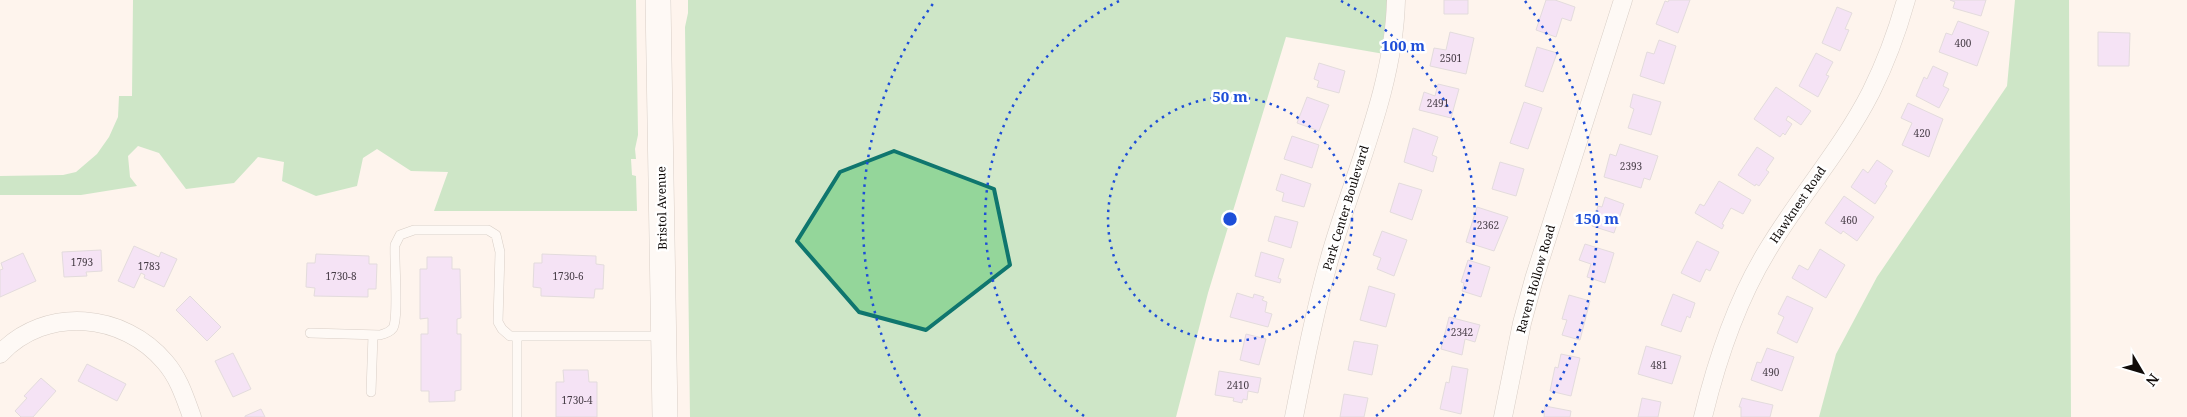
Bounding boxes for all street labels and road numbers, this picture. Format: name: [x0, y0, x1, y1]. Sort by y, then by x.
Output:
street label: Park Center Boulevard: [1318, 143, 1373, 272]
street label: Hawknest Road: [1766, 162, 1830, 247]
street label: Bristol Avenue: [652, 166, 671, 250]
street label: Raven Hollow Road: [1512, 222, 1559, 335]

